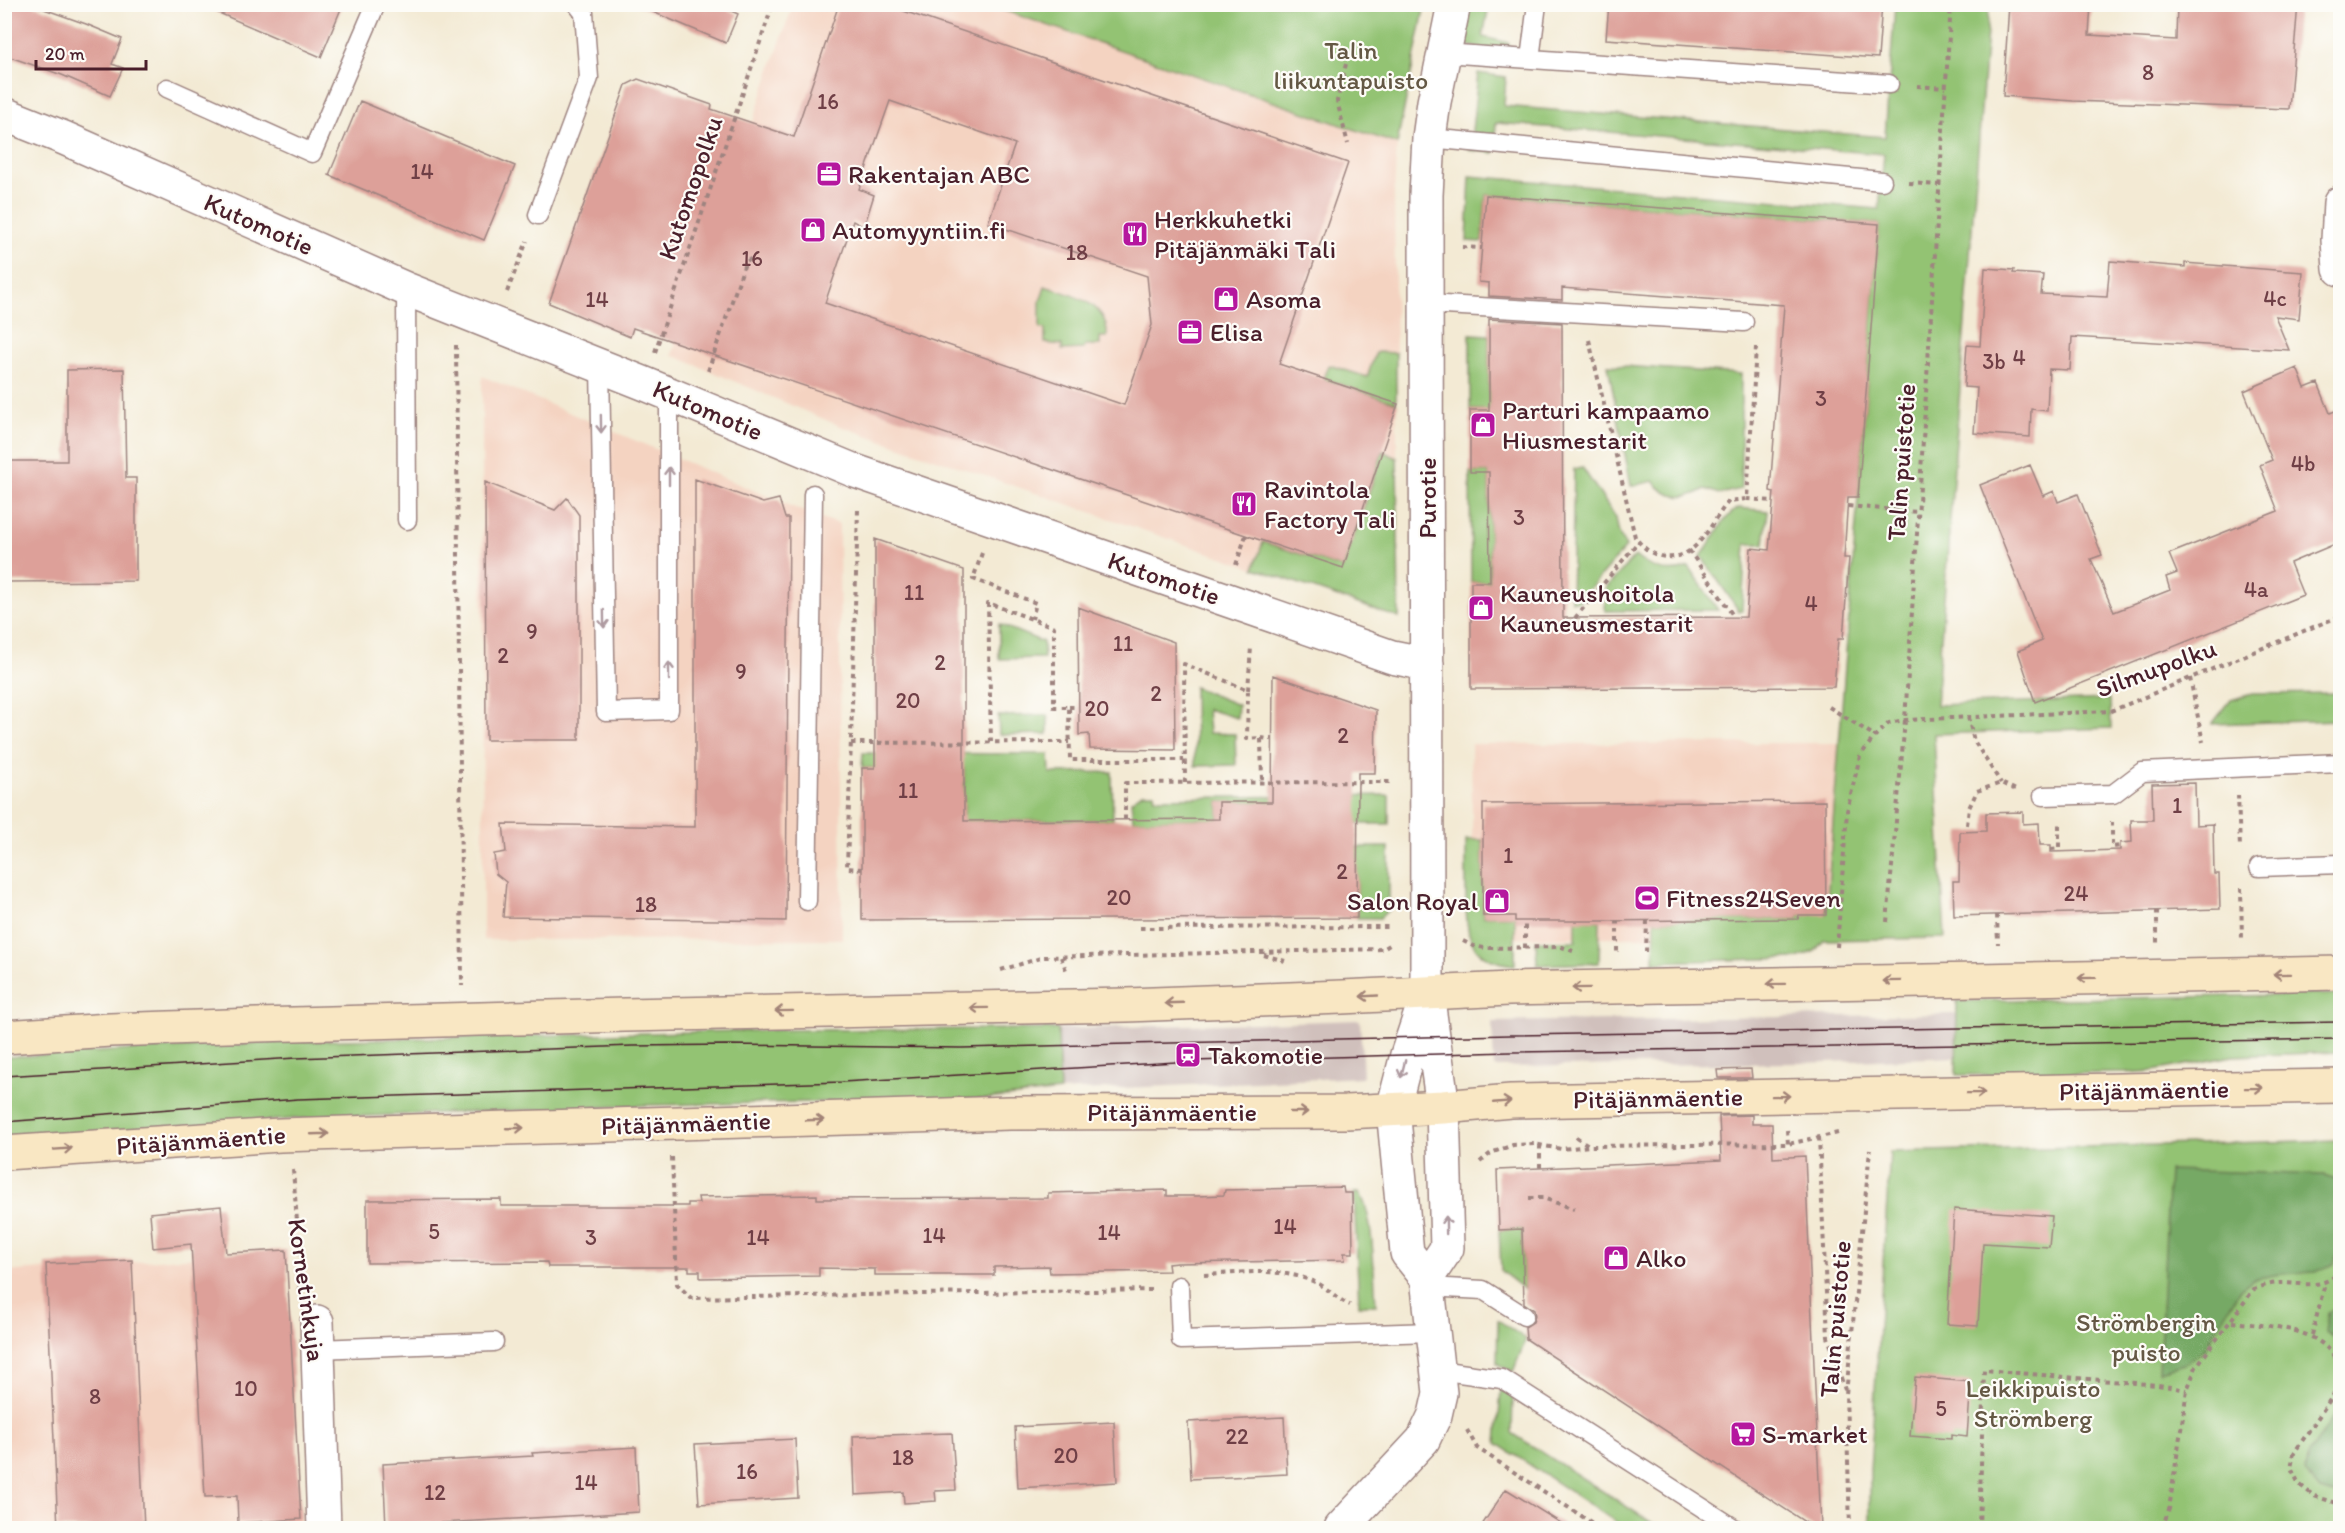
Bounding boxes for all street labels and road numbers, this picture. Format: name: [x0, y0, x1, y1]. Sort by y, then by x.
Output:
street label: Kutomopolku: [651, 112, 729, 264]
street label: Kutomotie: [199, 186, 319, 262]
street label: Kutomotie: [648, 373, 768, 447]
street label: Talin puistotie: [1880, 382, 1922, 542]
street label: Purotie: [1411, 457, 1443, 539]
street label: Kutomotie: [1104, 544, 1224, 612]
street label: Silmupolku: [2091, 631, 2221, 705]
street label: Pitäjänmäentie: [2059, 1073, 2229, 1107]
street label: Pitäjänmäentie: [1573, 1081, 1743, 1115]
street label: Pitäjänmäentie: [1087, 1096, 1257, 1128]
street label: Pitäjänmäentie: [600, 1104, 772, 1142]
street label: Pitäjänmäentie: [115, 1118, 287, 1162]
street label: Kornetinkuja: [281, 1216, 333, 1364]
street label: Talin puistotie: [1812, 1239, 1858, 1399]

